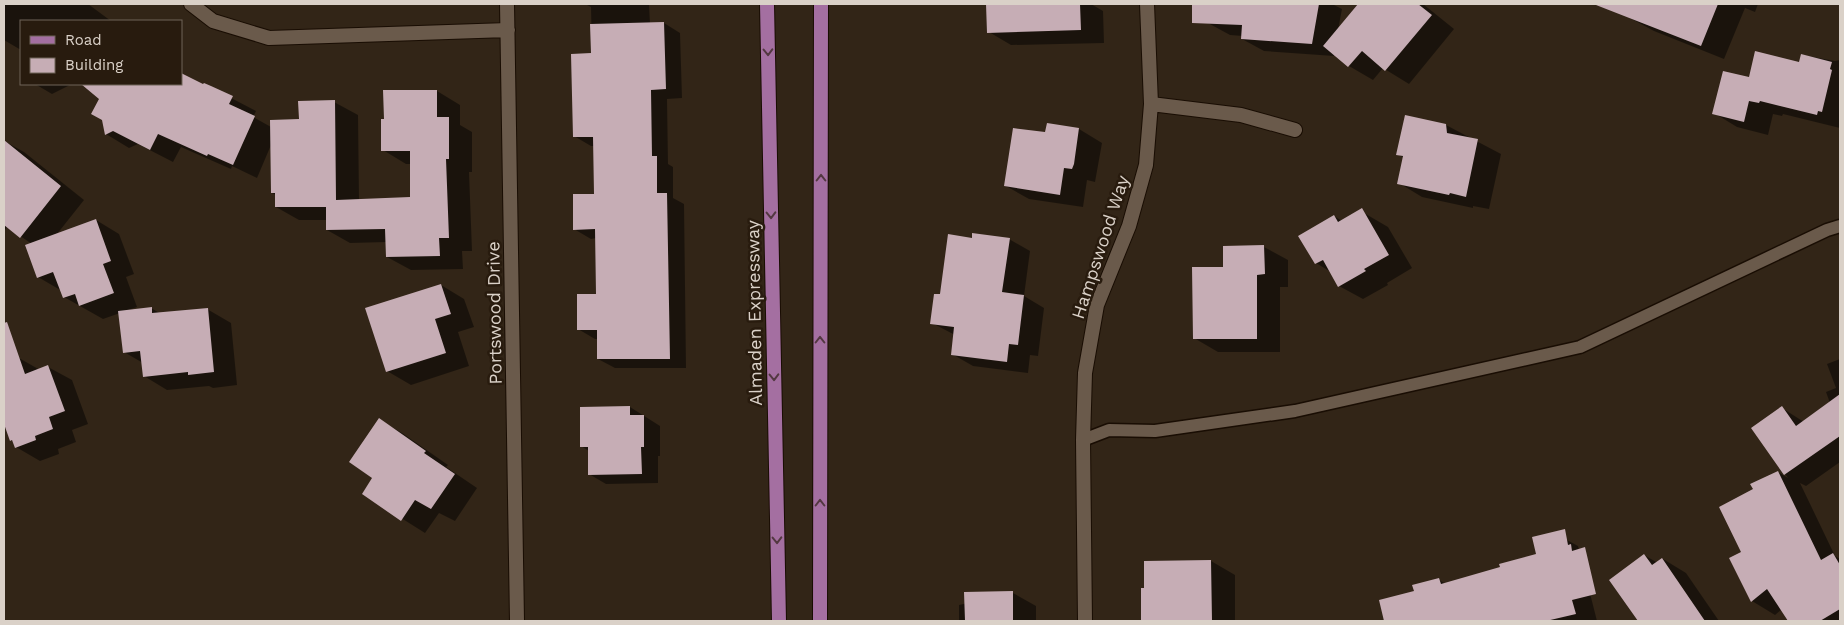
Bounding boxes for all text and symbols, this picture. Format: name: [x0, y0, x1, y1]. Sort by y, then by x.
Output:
legend: [20, 20, 182, 85]
text: Road: [65, 31, 102, 49]
one-way arrow: [763, 49, 773, 57]
text: Building: [65, 56, 123, 74]
street label: Hampswood Way: [1067, 172, 1133, 321]
one-way arrow: [816, 173, 826, 181]
one-way arrow: [766, 212, 776, 219]
street label: Almaden Expressway: [742, 219, 766, 406]
street label: Portswood Drive: [482, 241, 506, 385]
one-way arrow: [815, 336, 825, 344]
one-way arrow: [769, 374, 779, 382]
one-way arrow: [815, 498, 825, 506]
one-way arrow: [772, 536, 783, 544]

